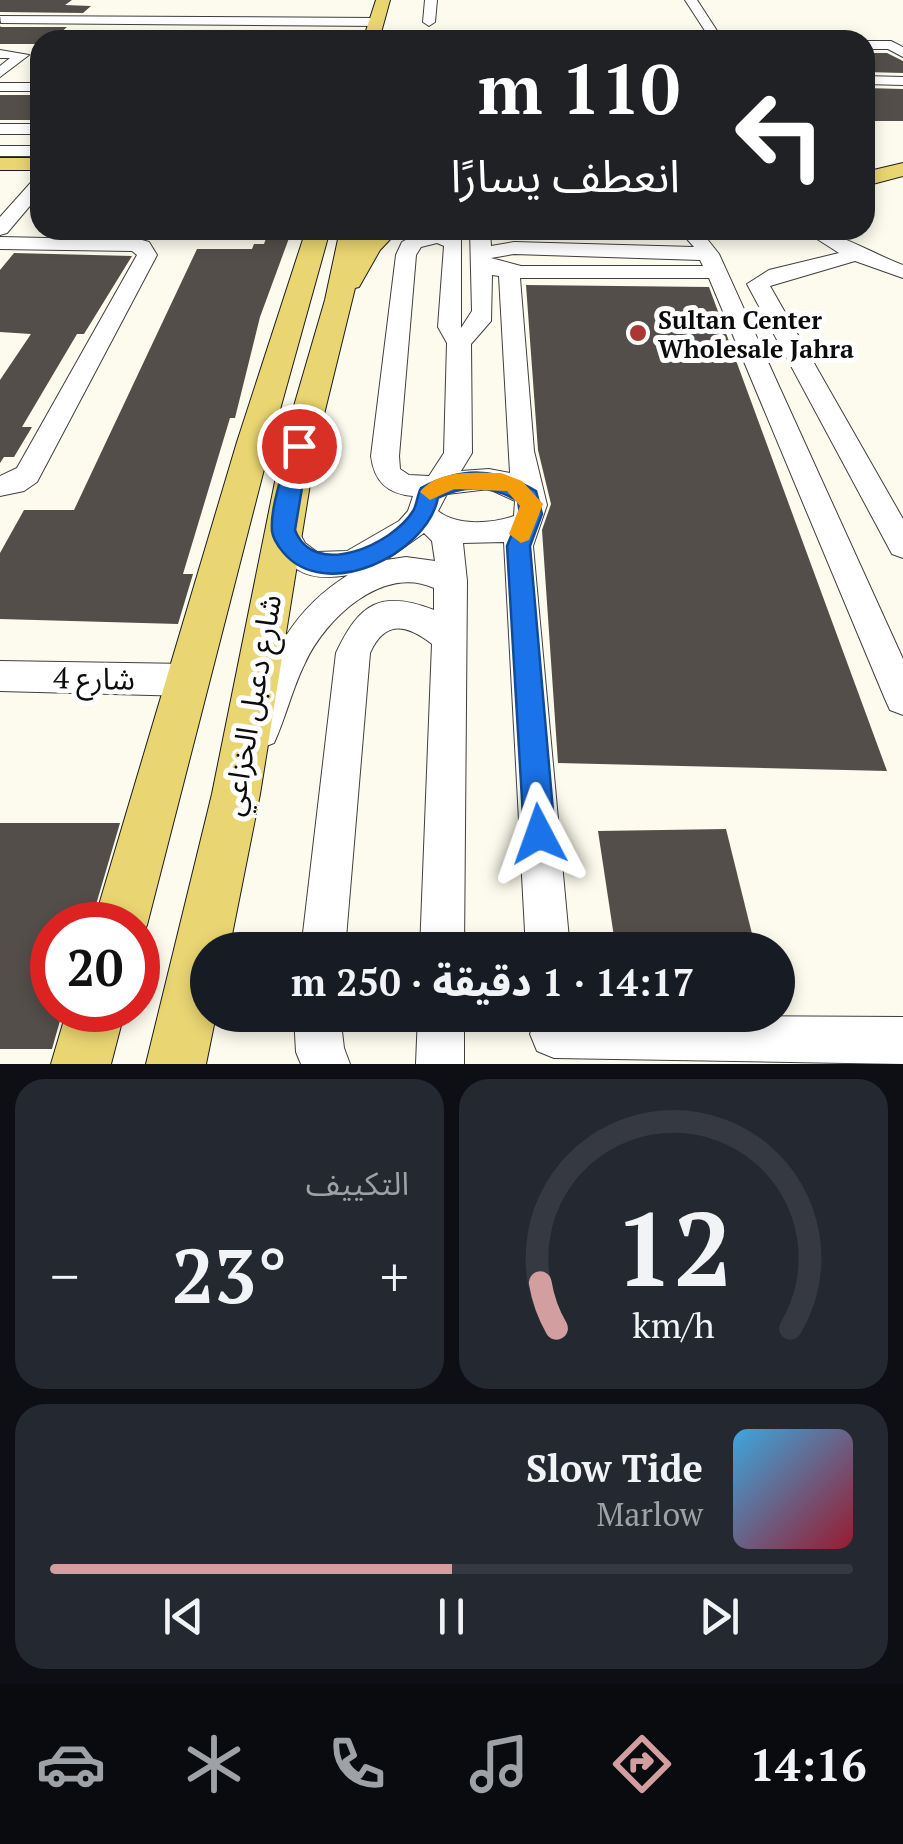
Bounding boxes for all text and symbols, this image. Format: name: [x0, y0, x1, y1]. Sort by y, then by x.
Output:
text: 110 m: [478, 41, 680, 134]
icon: left: [715, 70, 845, 200]
text: انعطف يسارًا: [451, 145, 680, 205]
place label: Sultan Center Wholesale Jahra: [658, 303, 854, 365]
marker: Sultan Center Wholesale Jahra: [627, 322, 649, 344]
pin: [257, 404, 342, 489]
icon: arrive: [272, 419, 327, 474]
street label: شارع دعبل الخزاعي: [212, 591, 294, 820]
street label: شارع 4: [53, 657, 135, 702]
position arrow: [487, 782, 591, 886]
speed limit sign: 20: [30, 902, 160, 1032]
text: 14:17 · 1 دقيقة · 250 m: [291, 957, 694, 1007]
text: التكييف: [306, 1162, 409, 1204]
text: 12: [615, 1178, 732, 1316]
text: 23°: [172, 1225, 287, 1324]
text: −: [50, 1239, 79, 1312]
text: +: [380, 1239, 409, 1312]
text: km/h: [632, 1301, 715, 1348]
text: Slow Tide: [526, 1443, 703, 1493]
text: Marlow: [597, 1493, 703, 1535]
icon: previous: [156, 1589, 211, 1644]
icon: pause: [424, 1589, 479, 1644]
icon: next: [692, 1589, 747, 1644]
icon: car: [36, 1729, 106, 1799]
icon: climate: [179, 1729, 249, 1799]
icon: phone: [322, 1729, 392, 1799]
icon: music: [464, 1729, 534, 1799]
icon: directions: [607, 1729, 677, 1799]
text: 14:16: [750, 1734, 867, 1794]

